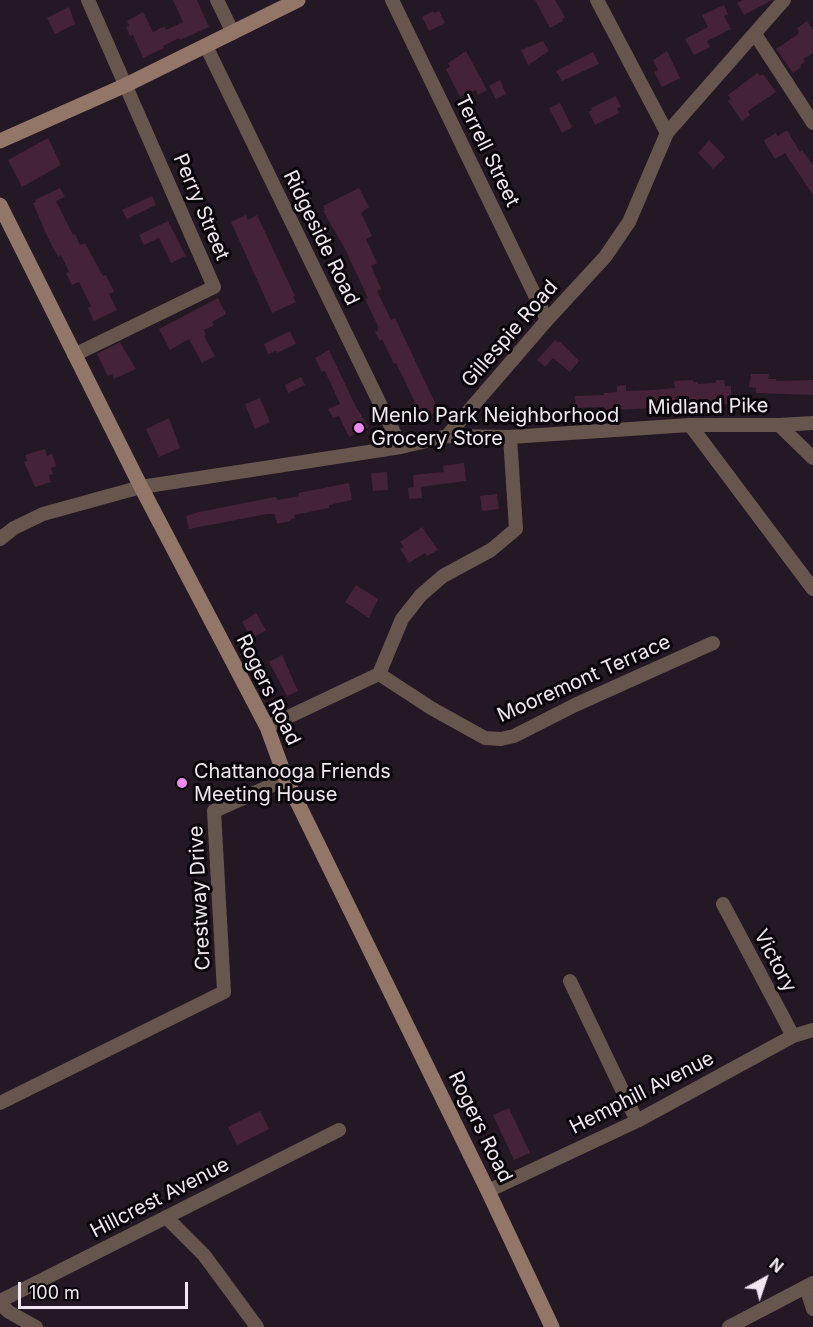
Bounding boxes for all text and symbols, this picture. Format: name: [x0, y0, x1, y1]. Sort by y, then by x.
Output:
street label: Terrell Street: [450, 91, 524, 211]
street label: Perry Street: [168, 150, 234, 264]
street label: Ridgeside Road: [278, 167, 364, 309]
street label: Gillespie Road: [457, 275, 563, 393]
street label: Midland Pike: [647, 394, 769, 420]
place label: Menlo Park Neighborhood Grocery Store: [371, 404, 619, 451]
marker: Menlo Park Neighborhood Grocery Store: [352, 421, 366, 435]
street label: Mooremont Terrace: [494, 630, 674, 728]
street label: Rogers Road: [231, 631, 305, 749]
place label: Chattanooga Friends Meeting House: [194, 760, 391, 807]
marker: Chattanooga Friends Meeting House: [175, 776, 189, 790]
street label: Crestway Drive: [184, 825, 216, 971]
street label: Victory: [749, 926, 801, 996]
street label: Hemphill Avenue: [566, 1046, 718, 1140]
street label: Rogers Road: [443, 1068, 517, 1186]
street label: Hillcrest Avenue: [87, 1153, 233, 1243]
north arrow: [735, 1249, 795, 1309]
text: N: [765, 1254, 788, 1277]
scale bar: [21, 1270, 190, 1308]
text: 100 m: [29, 1282, 80, 1303]

